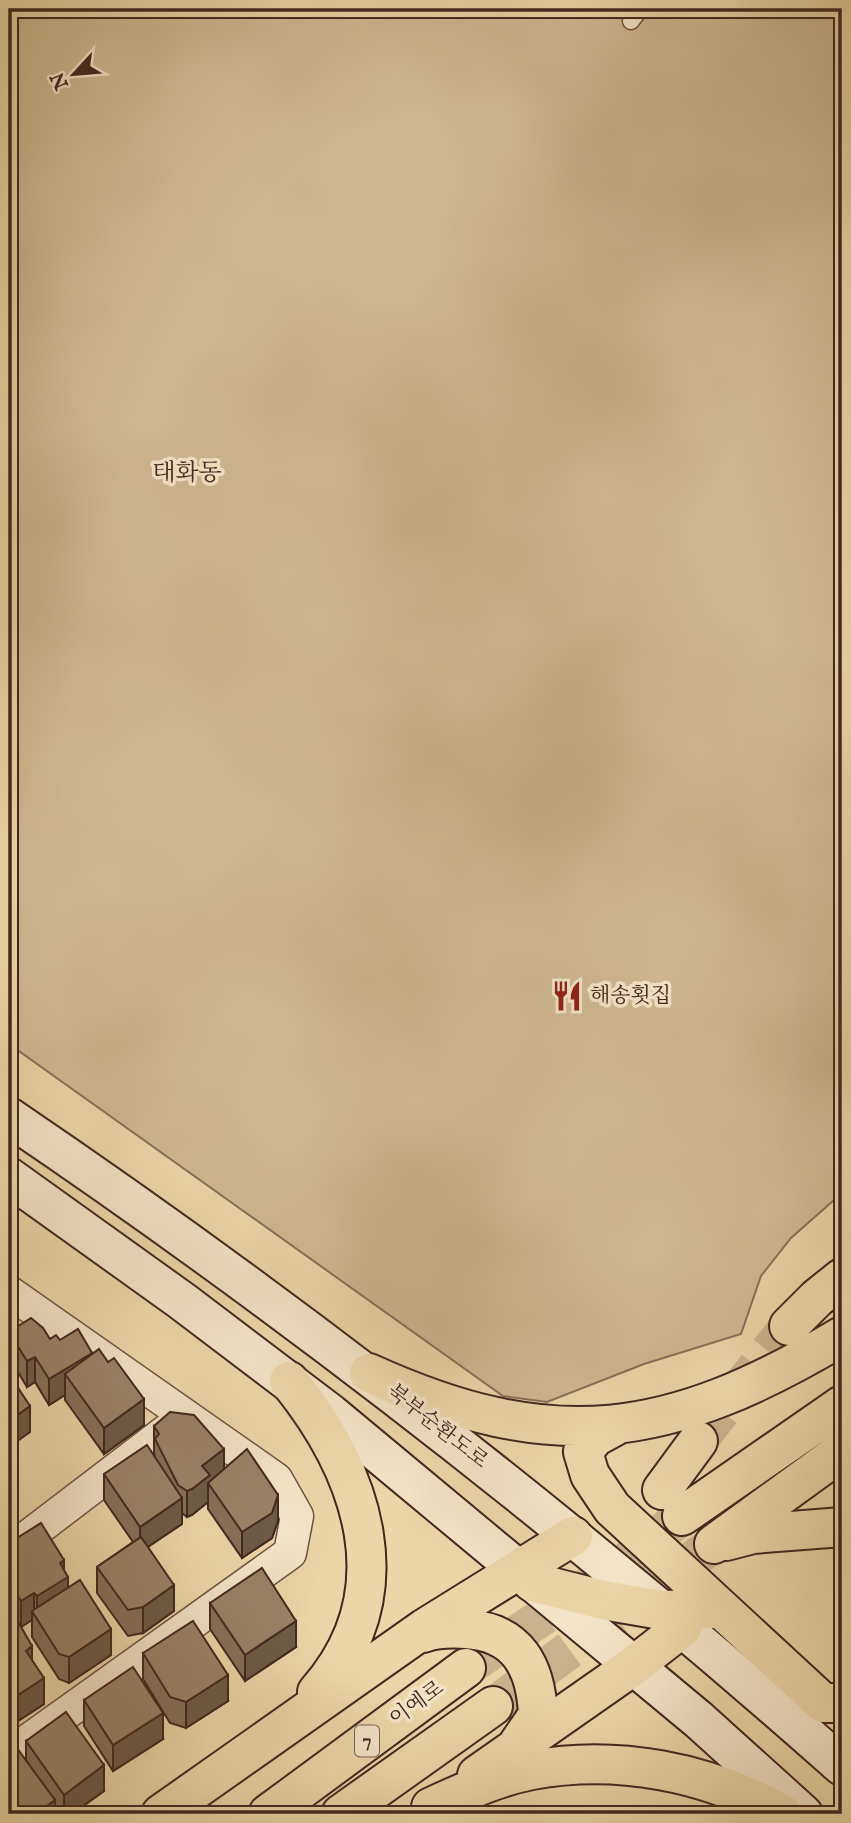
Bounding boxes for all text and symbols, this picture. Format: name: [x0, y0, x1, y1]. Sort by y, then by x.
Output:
north arrow: [38, 38, 108, 108]
text: N: [46, 67, 75, 94]
district label: 태화동: [152, 458, 222, 489]
restaurant icon: 해송횟집: [550, 979, 584, 1013]
place label: 해송횟집: [590, 983, 671, 1010]
street label: 북부순환도로: [381, 1379, 493, 1475]
street label: 이예로: [384, 1675, 450, 1733]
road number: 7: [355, 1726, 379, 1756]

